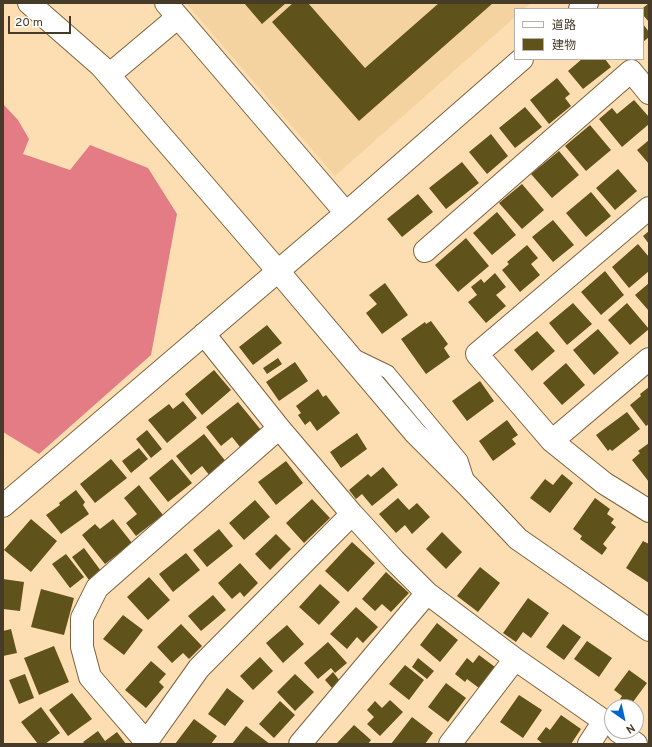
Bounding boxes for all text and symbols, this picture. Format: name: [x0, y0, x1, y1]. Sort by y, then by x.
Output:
scale bar: [10, 8, 73, 34]
legend: [514, 8, 644, 60]
text: 20 m: [15, 15, 43, 31]
text: 道路: [552, 18, 576, 34]
text: 建物: [552, 38, 576, 54]
north arrow: [604, 699, 644, 739]
text: N: [623, 720, 637, 736]

